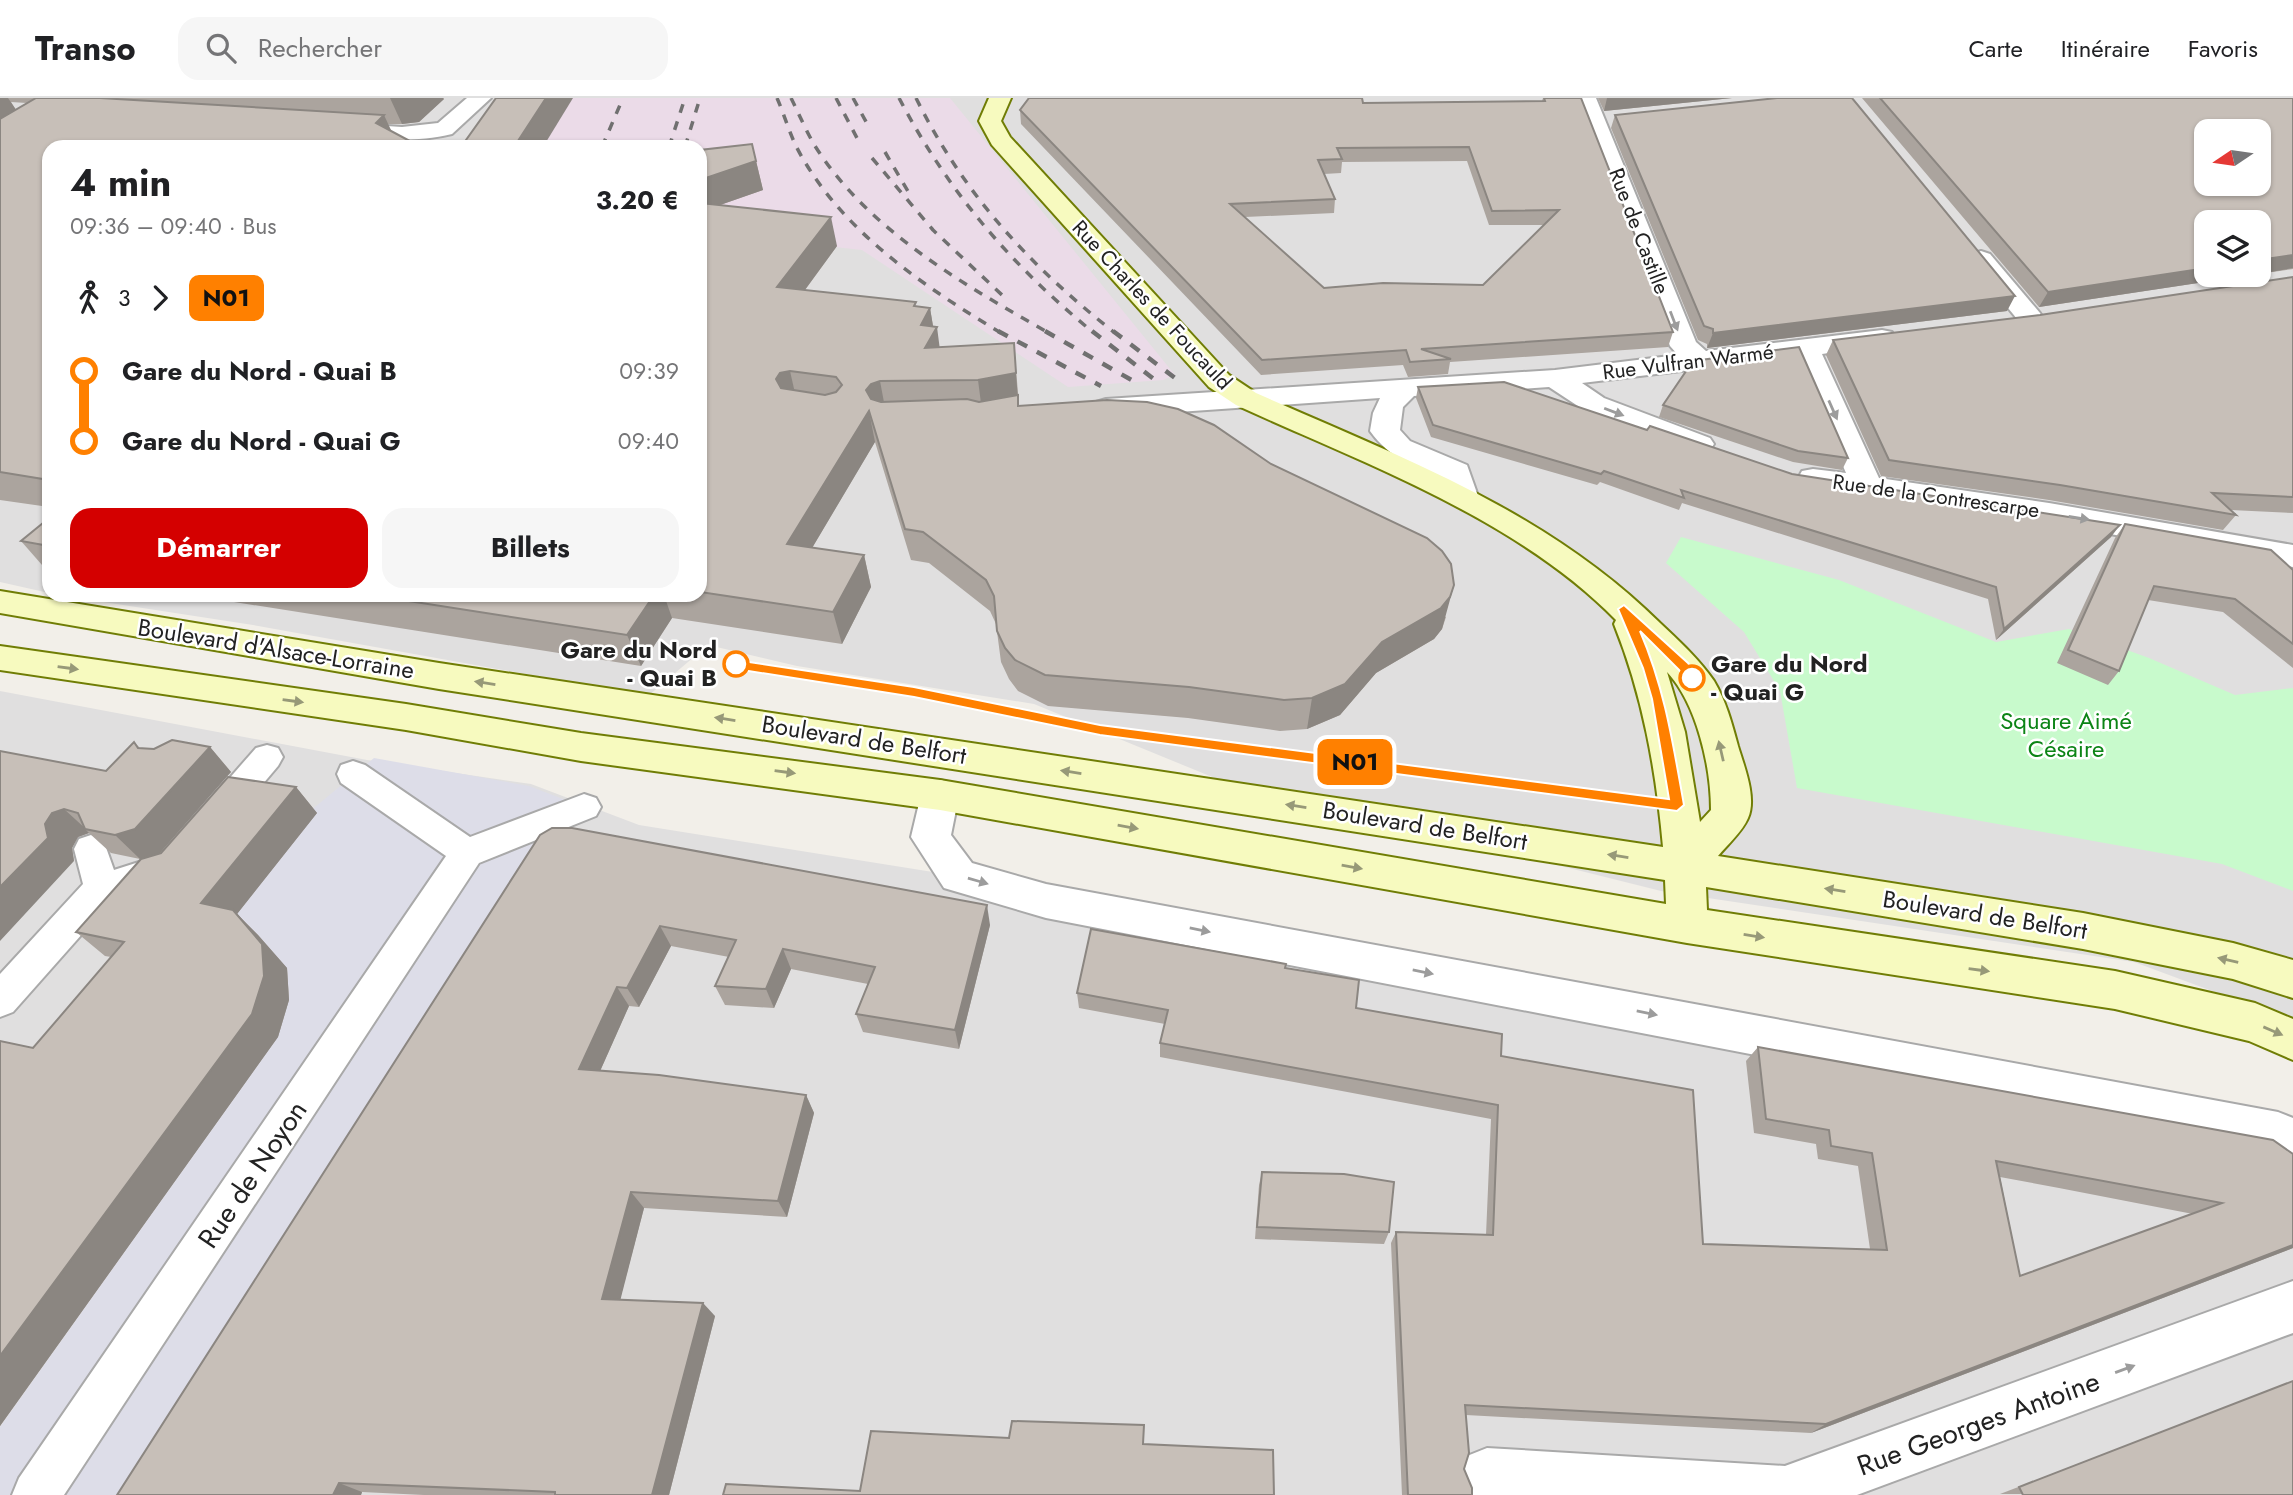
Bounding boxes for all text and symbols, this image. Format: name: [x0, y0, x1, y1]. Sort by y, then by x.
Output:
search box: [178, 17, 668, 80]
text: Transo: [35, 25, 136, 72]
icon: search: [202, 29, 240, 67]
text: Rechercher: [258, 29, 382, 67]
text: Carte: [1968, 31, 2023, 66]
text: Itinéraire: [2061, 31, 2150, 66]
text: Favoris: [2188, 31, 2258, 66]
north arrow: [2194, 119, 2272, 196]
map controls: [2194, 119, 2271, 287]
text: 4 min: [70, 155, 171, 210]
street label: Rue de Castille: [1601, 164, 1677, 299]
text: 3.20 €: [596, 181, 679, 219]
text: 09:36 – 09:40 · Bus: [70, 209, 277, 243]
button: layers: [2194, 210, 2271, 287]
street label: Rue Charles de Foucauld: [1065, 213, 1239, 397]
icon: walk: [70, 279, 108, 317]
icon: forward: [141, 279, 179, 317]
text: N01: [203, 280, 250, 315]
text: 3: [118, 281, 131, 315]
one-way arrow: [1669, 311, 1680, 332]
street label: Rue Vulfran Warmé: [1601, 337, 1775, 387]
text: Gare du Nord - Quai B: [122, 352, 397, 390]
text: 09:39: [619, 354, 679, 388]
one-way arrow: [1828, 400, 1839, 421]
one-way arrow: [1603, 406, 1624, 417]
text: Gare du Nord - Quai G: [122, 422, 401, 460]
text: 09:40: [618, 424, 679, 458]
street label: Rue de la Contrescarpe: [1831, 467, 2041, 525]
button: Démarrer: [70, 508, 368, 588]
button: Billets: [382, 508, 679, 588]
one-way arrow: [2068, 513, 2090, 524]
street label: Boulevard d'Alsace-Lorraine: [135, 609, 417, 688]
place label: Gare du Nord - Quai B: [560, 632, 717, 695]
place label: Gare du Nord - Quai G: [1711, 646, 1868, 709]
marker: Gare du Nord - Quai B: [723, 651, 749, 677]
one-way arrow: [57, 663, 79, 674]
marker: Gare du Nord - Quai G: [1679, 665, 1705, 691]
one-way arrow: [473, 677, 495, 688]
one-way arrow: [282, 696, 304, 707]
park label: Square Aimé Césaire: [2000, 703, 2132, 766]
street label: Boulevard de Belfort: [759, 706, 969, 773]
one-way arrow: [714, 713, 736, 724]
line badge: N01: [1315, 739, 1395, 785]
one-way arrow: [1715, 740, 1726, 762]
text: N01: [1331, 744, 1379, 779]
one-way arrow: [1060, 766, 1082, 777]
one-way arrow: [774, 767, 796, 778]
street label: Boulevard de Belfort: [1320, 792, 1530, 859]
one-way arrow: [1285, 800, 1307, 811]
one-way arrow: [1117, 822, 1139, 833]
one-way arrow: [1606, 850, 1628, 861]
one-way arrow: [1341, 862, 1363, 873]
one-way arrow: [967, 877, 988, 887]
street label: Boulevard de Belfort: [1880, 881, 2090, 948]
one-way arrow: [1824, 884, 1846, 895]
one-way arrow: [1189, 925, 1211, 936]
one-way arrow: [1743, 931, 1765, 942]
one-way arrow: [2216, 954, 2238, 965]
one-way arrow: [1968, 965, 1990, 976]
one-way arrow: [1412, 966, 1434, 977]
one-way arrow: [1636, 1008, 1658, 1019]
one-way arrow: [2263, 1026, 2284, 1037]
street label: Rue de Noyon: [188, 1092, 317, 1256]
street label: Rue Georges Antoine: [1851, 1361, 2105, 1486]
one-way arrow: [2114, 1363, 2135, 1374]

